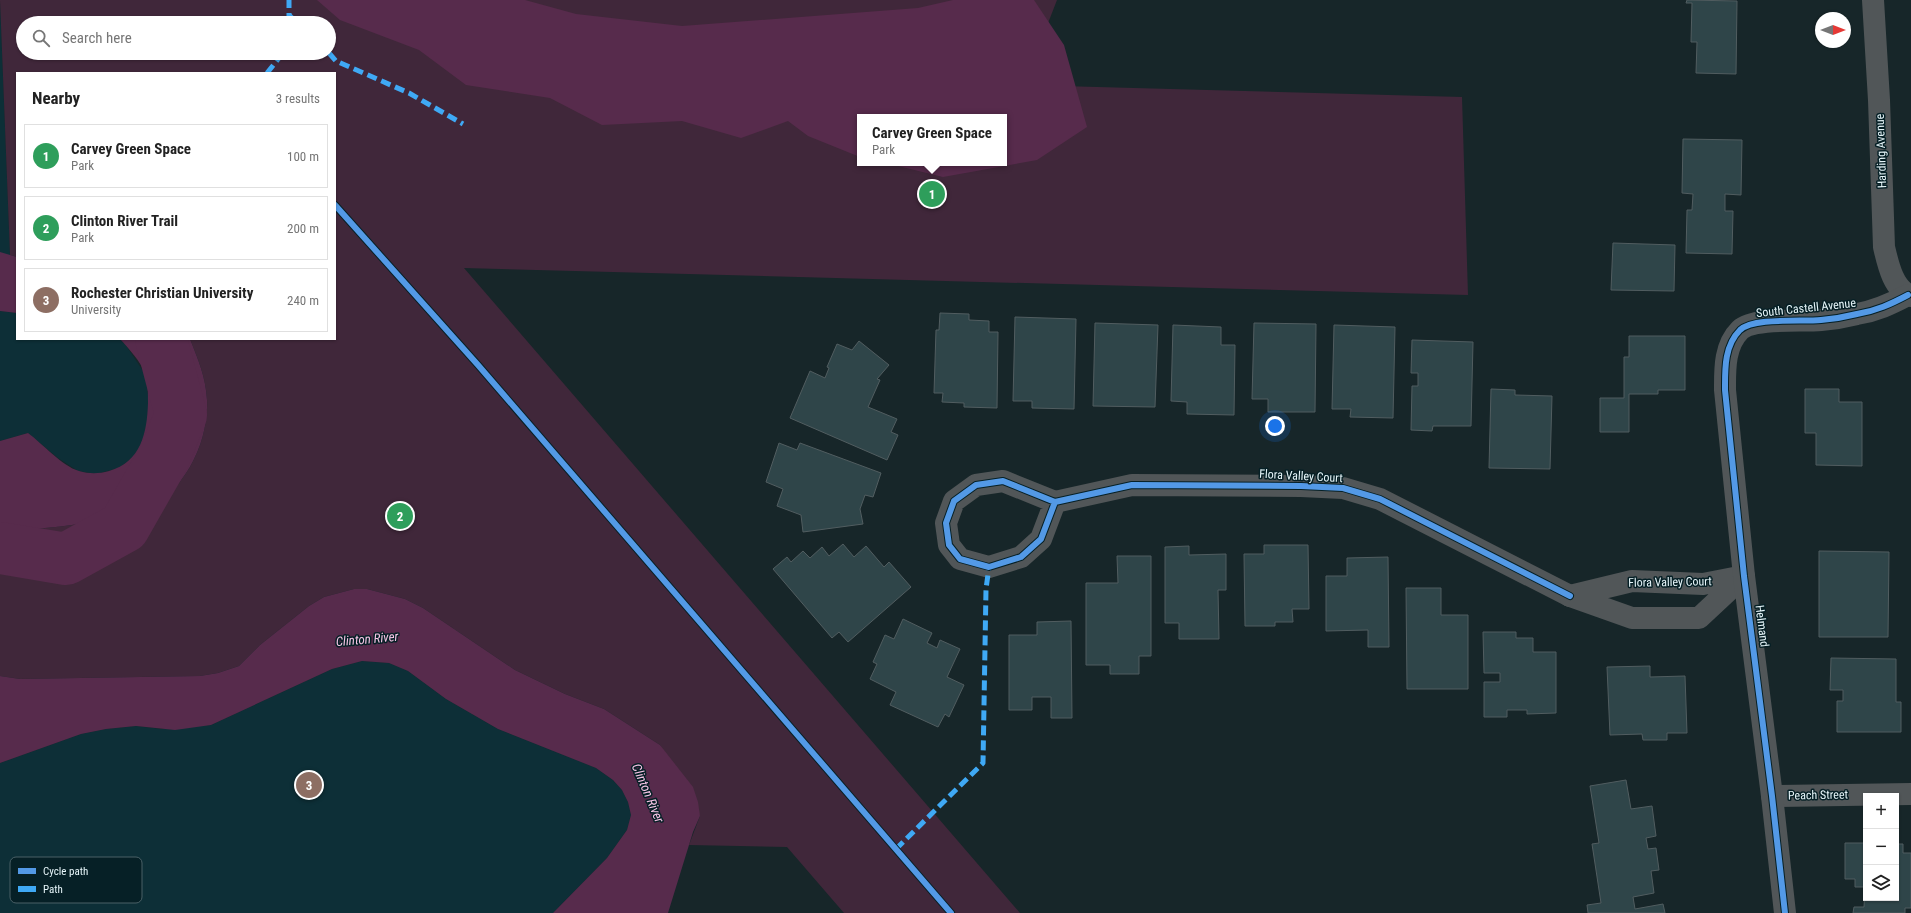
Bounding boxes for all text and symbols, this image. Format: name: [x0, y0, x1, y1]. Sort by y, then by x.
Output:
north arrow: [1815, 12, 1851, 48]
search box: [16, 16, 336, 60]
icon: search: [30, 27, 52, 49]
text: Search here: [62, 29, 132, 47]
text: Nearby: [32, 88, 80, 108]
text: 3 results: [276, 91, 320, 106]
street label: Harding Avenue: [1873, 113, 1889, 188]
popup: [857, 114, 1007, 166]
text: Carvey Green Space: [872, 124, 992, 142]
text: Carvey Green Space: [71, 140, 191, 158]
text: Park: [872, 142, 895, 157]
text: 1: [43, 149, 49, 164]
text: 100 m: [287, 149, 319, 164]
text: Park: [71, 158, 94, 173]
pin: 1: [919, 179, 945, 209]
text: Clinton River Trail: [71, 212, 178, 230]
text: 2: [43, 221, 49, 236]
text: 200 m: [287, 221, 319, 236]
text: Park: [71, 230, 94, 245]
text: Rochester Christian University: [71, 284, 253, 302]
text: 3: [43, 293, 49, 308]
text: 240 m: [287, 293, 319, 308]
street label: South Castell Avenue: [1755, 296, 1857, 320]
text: University: [71, 302, 121, 317]
your location: [1265, 416, 1285, 436]
street label: Flora Valley Court: [1259, 467, 1344, 485]
pin: 2: [387, 501, 413, 531]
street label: Flora Valley Court: [1628, 574, 1712, 590]
street label: Helmand: [1752, 604, 1772, 648]
water label: Clinton River: [335, 629, 400, 649]
water label: Clinton River: [629, 761, 668, 826]
pin: 3: [296, 770, 322, 800]
street label: Peach Street: [1788, 787, 1849, 803]
map controls: [1863, 793, 1899, 901]
button: +: [1863, 793, 1899, 829]
button: −: [1863, 829, 1899, 865]
legend: [10, 857, 142, 903]
text: Cycle path: [43, 865, 88, 878]
button: layers: [1863, 865, 1899, 901]
text: Path: [43, 883, 63, 896]

